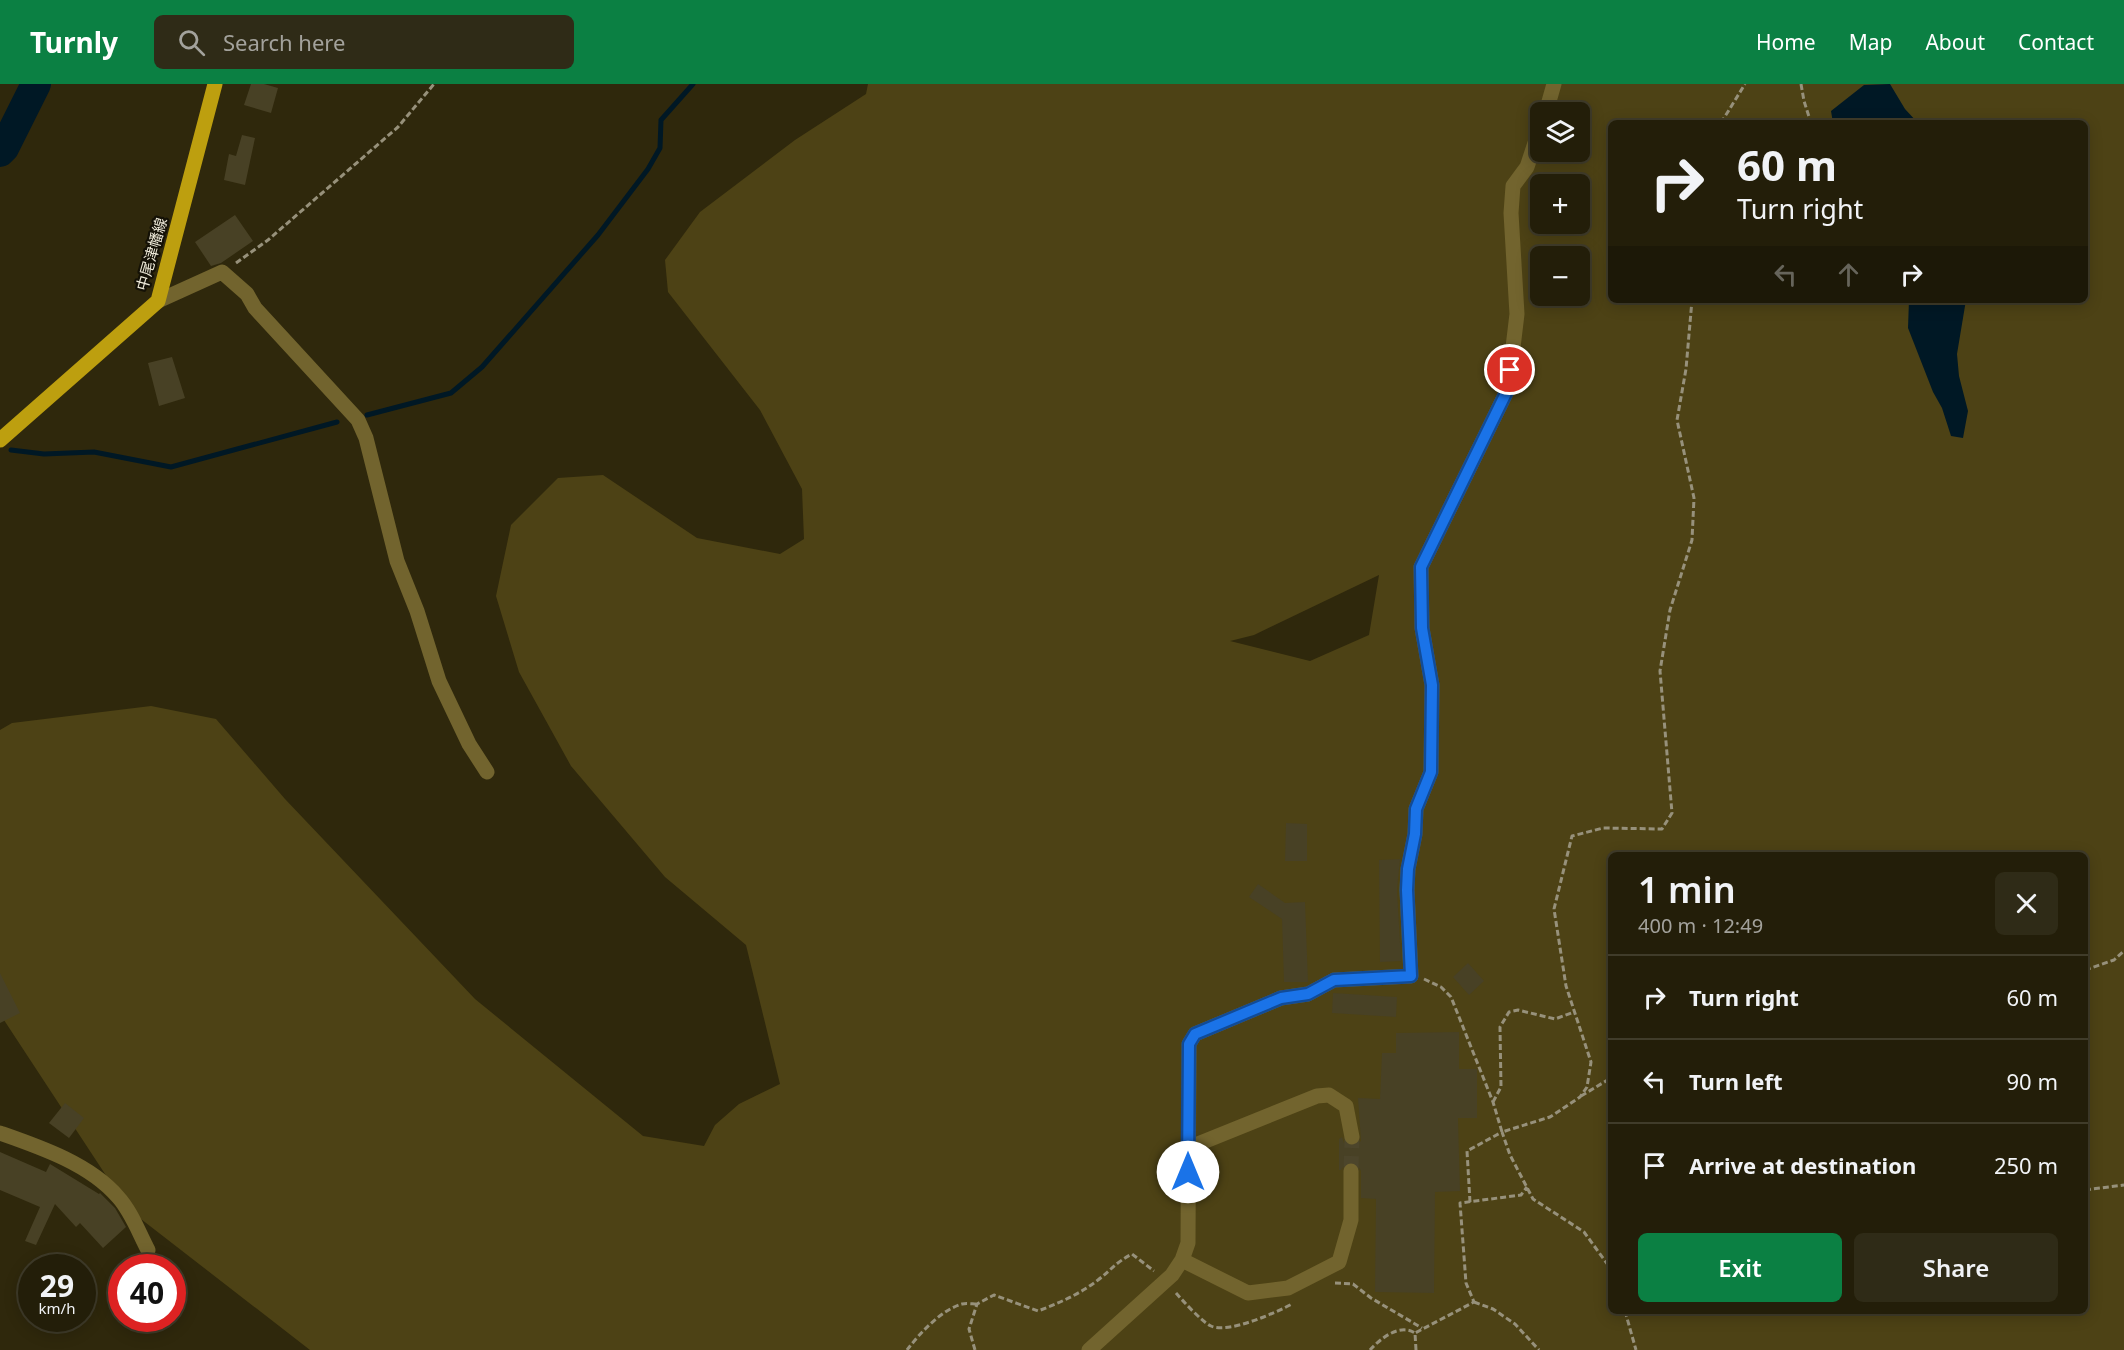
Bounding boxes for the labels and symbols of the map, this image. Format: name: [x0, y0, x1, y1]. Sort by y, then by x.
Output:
street label: 中尾津幡線: [131, 215, 171, 293]
pin: [1484, 344, 1535, 395]
position arrow: [1156, 1140, 1220, 1204]
speed limit sign: 40: [108, 1254, 186, 1332]

